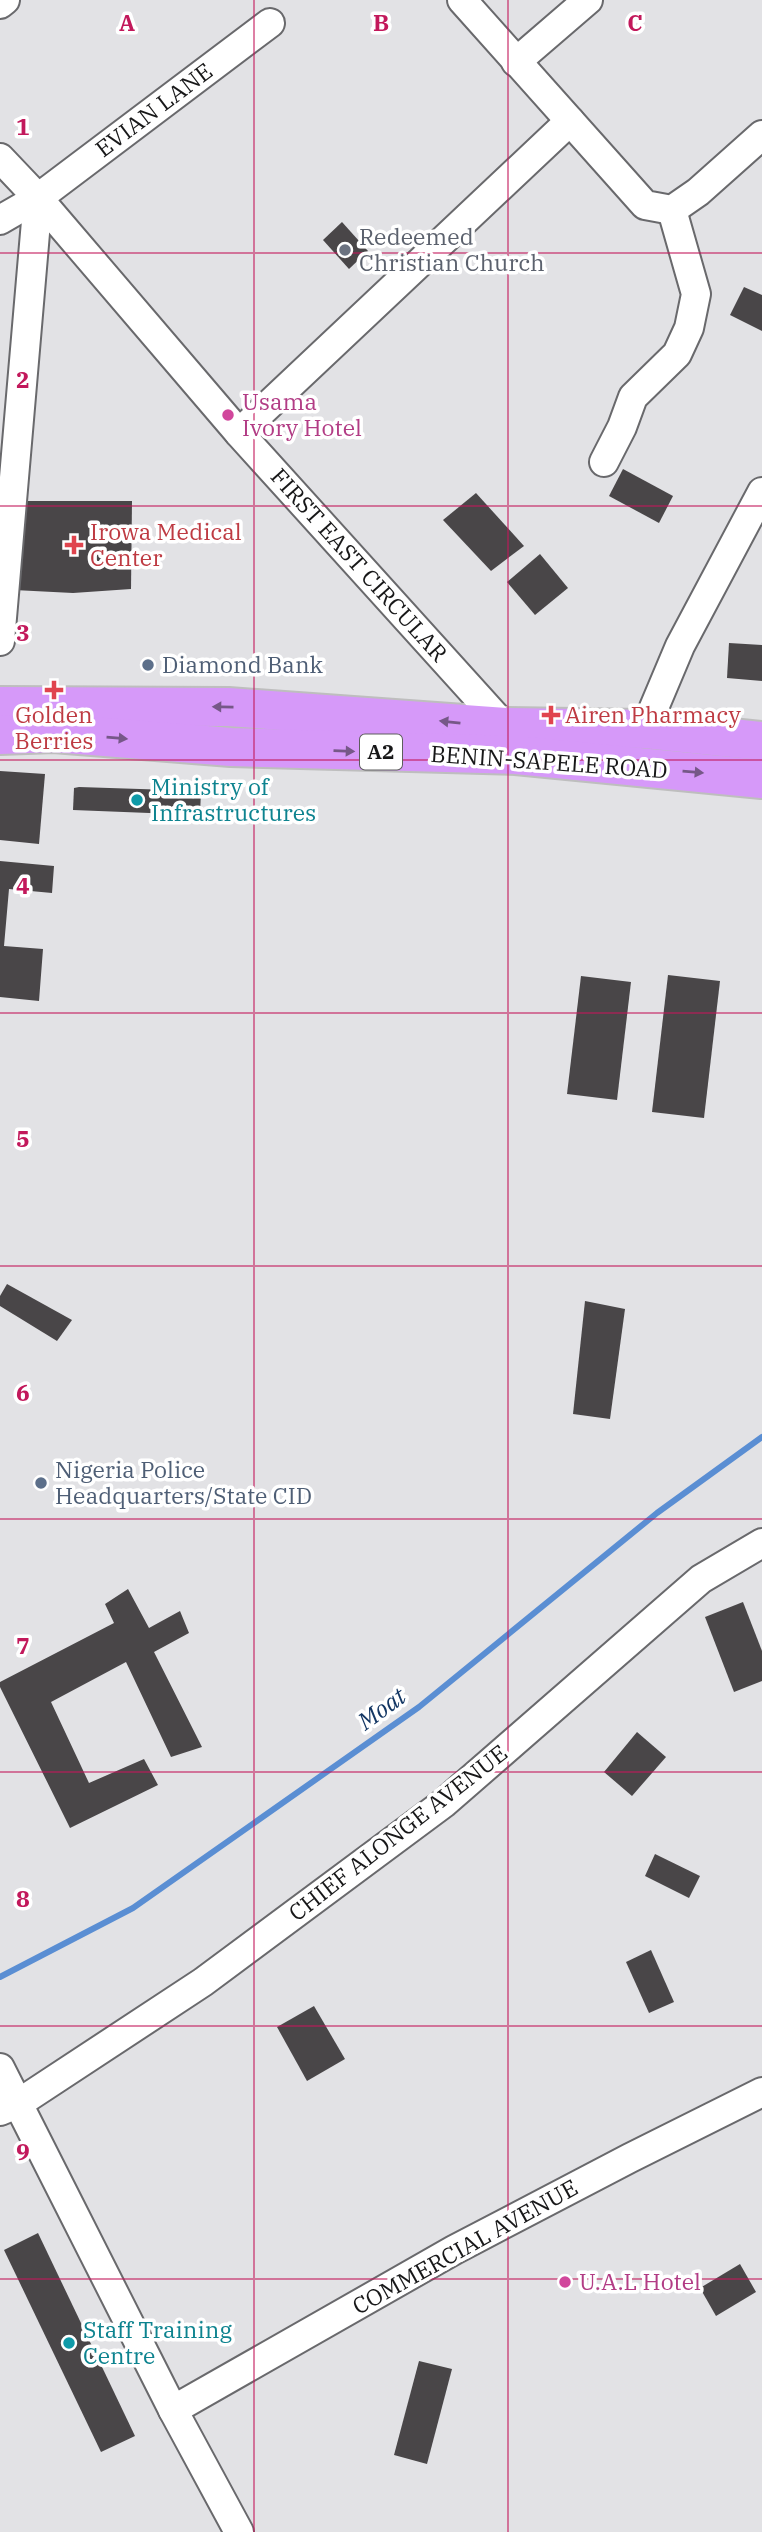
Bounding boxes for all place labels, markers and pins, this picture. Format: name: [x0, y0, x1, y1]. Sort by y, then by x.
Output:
place label: Redeemed Christian Church: [359, 221, 545, 277]
marker: Redeemed Christian Church: [337, 242, 353, 258]
place label: Usama Ivory Hotel: [242, 386, 362, 442]
marker: Usama Ivory Hotel: [220, 407, 236, 423]
place label: Irowa Medical Center: [90, 516, 242, 572]
marker: Irowa Medical Center: [64, 535, 84, 555]
place label: Diamond Bank: [162, 649, 324, 679]
marker: Diamond Bank: [140, 657, 156, 673]
marker: Golden Berries: [46, 682, 62, 698]
place label: Golden Berries: [15, 699, 93, 755]
place label: Airen Pharmacy: [565, 699, 741, 729]
marker: Airen Pharmacy: [543, 707, 559, 723]
place label: Ministry of Infrastructures: [151, 771, 316, 827]
marker: Ministry of Infrastructures: [129, 792, 145, 808]
place label: Nigeria Police Headquarters/State CID: [55, 1454, 312, 1510]
marker: Nigeria Police Headquarters/State CID: [33, 1475, 49, 1491]
place label: U.A.L Hotel: [579, 2266, 701, 2296]
marker: U.A.L Hotel: [557, 2274, 573, 2290]
place label: Staff Training Centre: [83, 2314, 232, 2370]
marker: Staff Training Centre: [61, 2335, 77, 2351]

